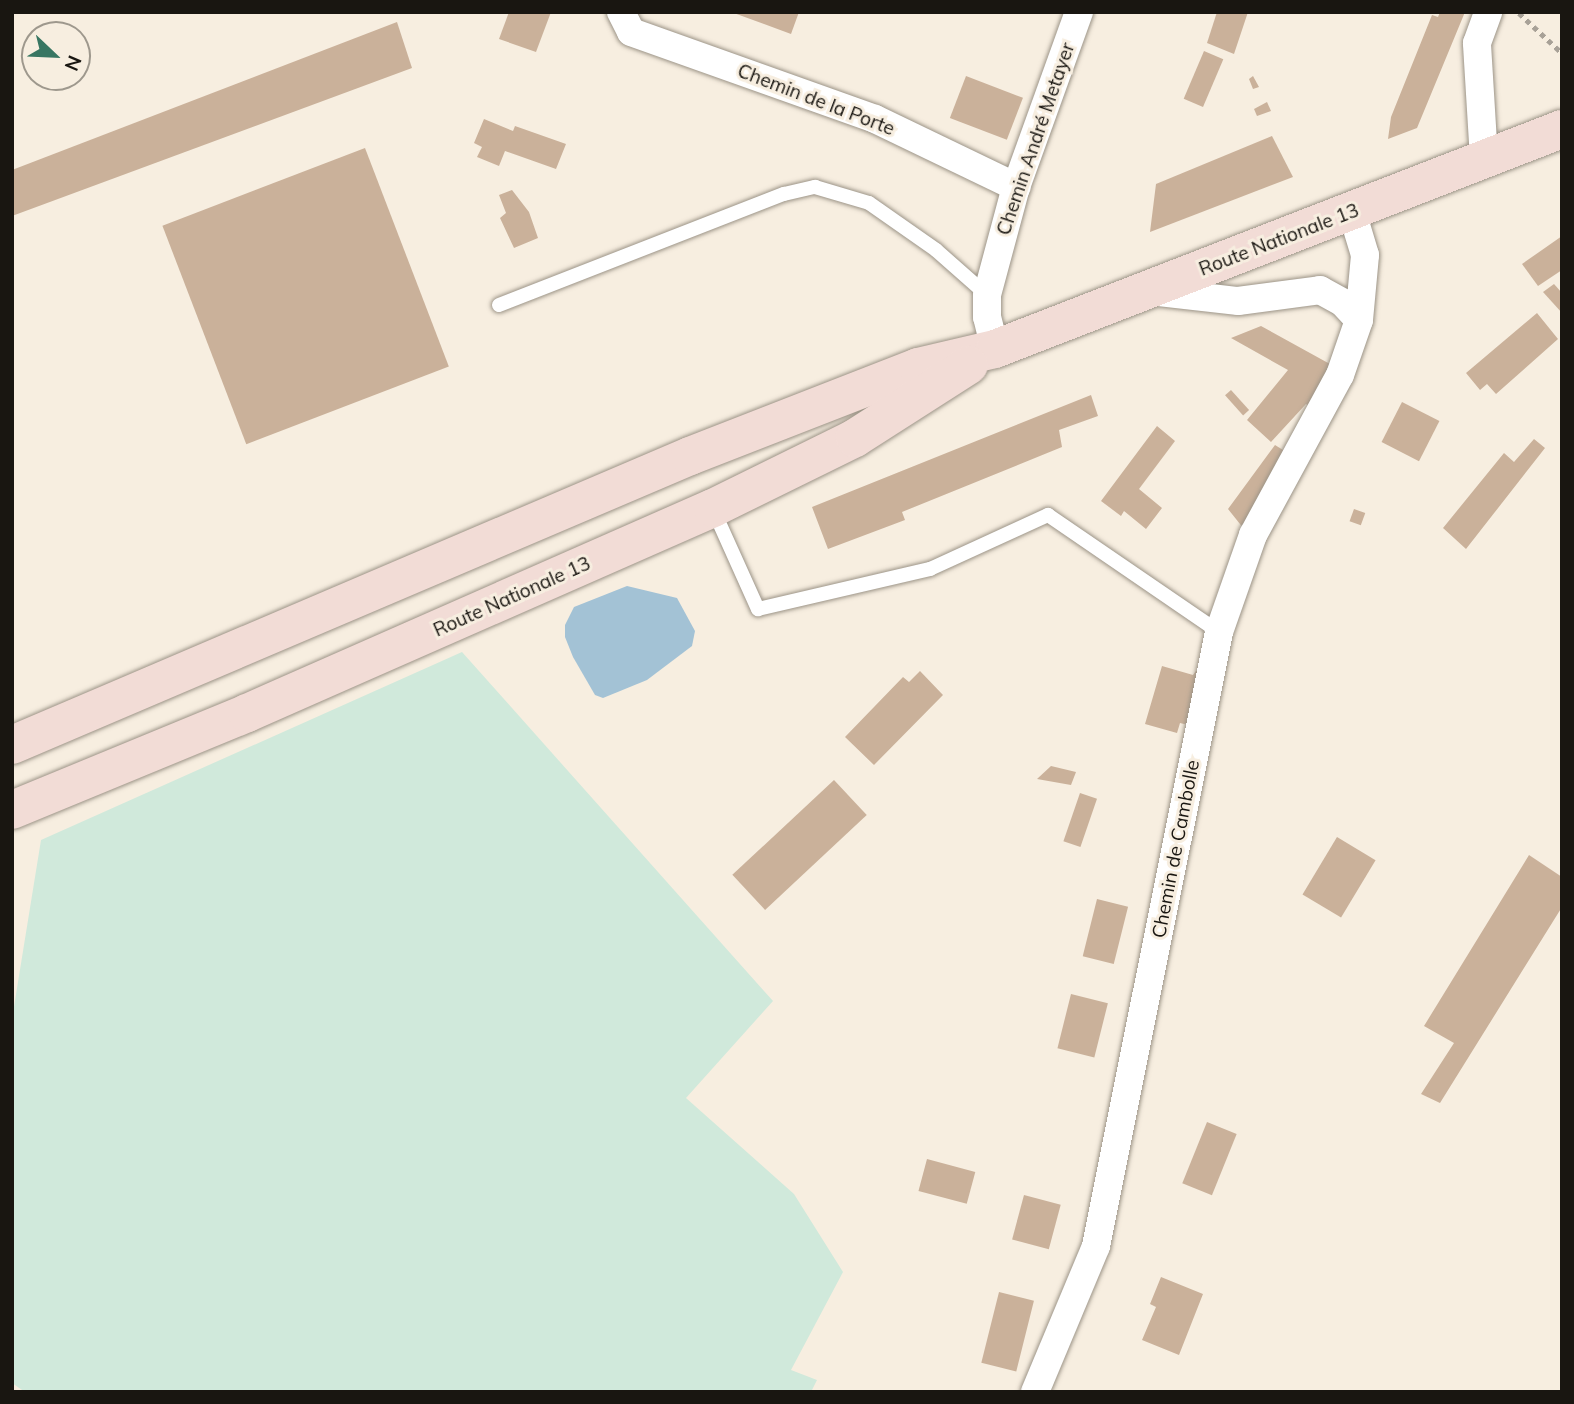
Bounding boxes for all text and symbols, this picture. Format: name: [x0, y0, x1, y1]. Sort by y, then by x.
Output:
north arrow: [21, 21, 91, 91]
street label: Chemin André Metayer: [992, 40, 1080, 238]
text: N: [60, 52, 87, 75]
street label: Chemin de la Porte: [734, 60, 898, 140]
street label: Route Nationale 13: [1196, 199, 1362, 281]
street label: Route Nationale 13: [430, 552, 594, 642]
street label: Chemin de Cambolle: [1148, 758, 1204, 940]

